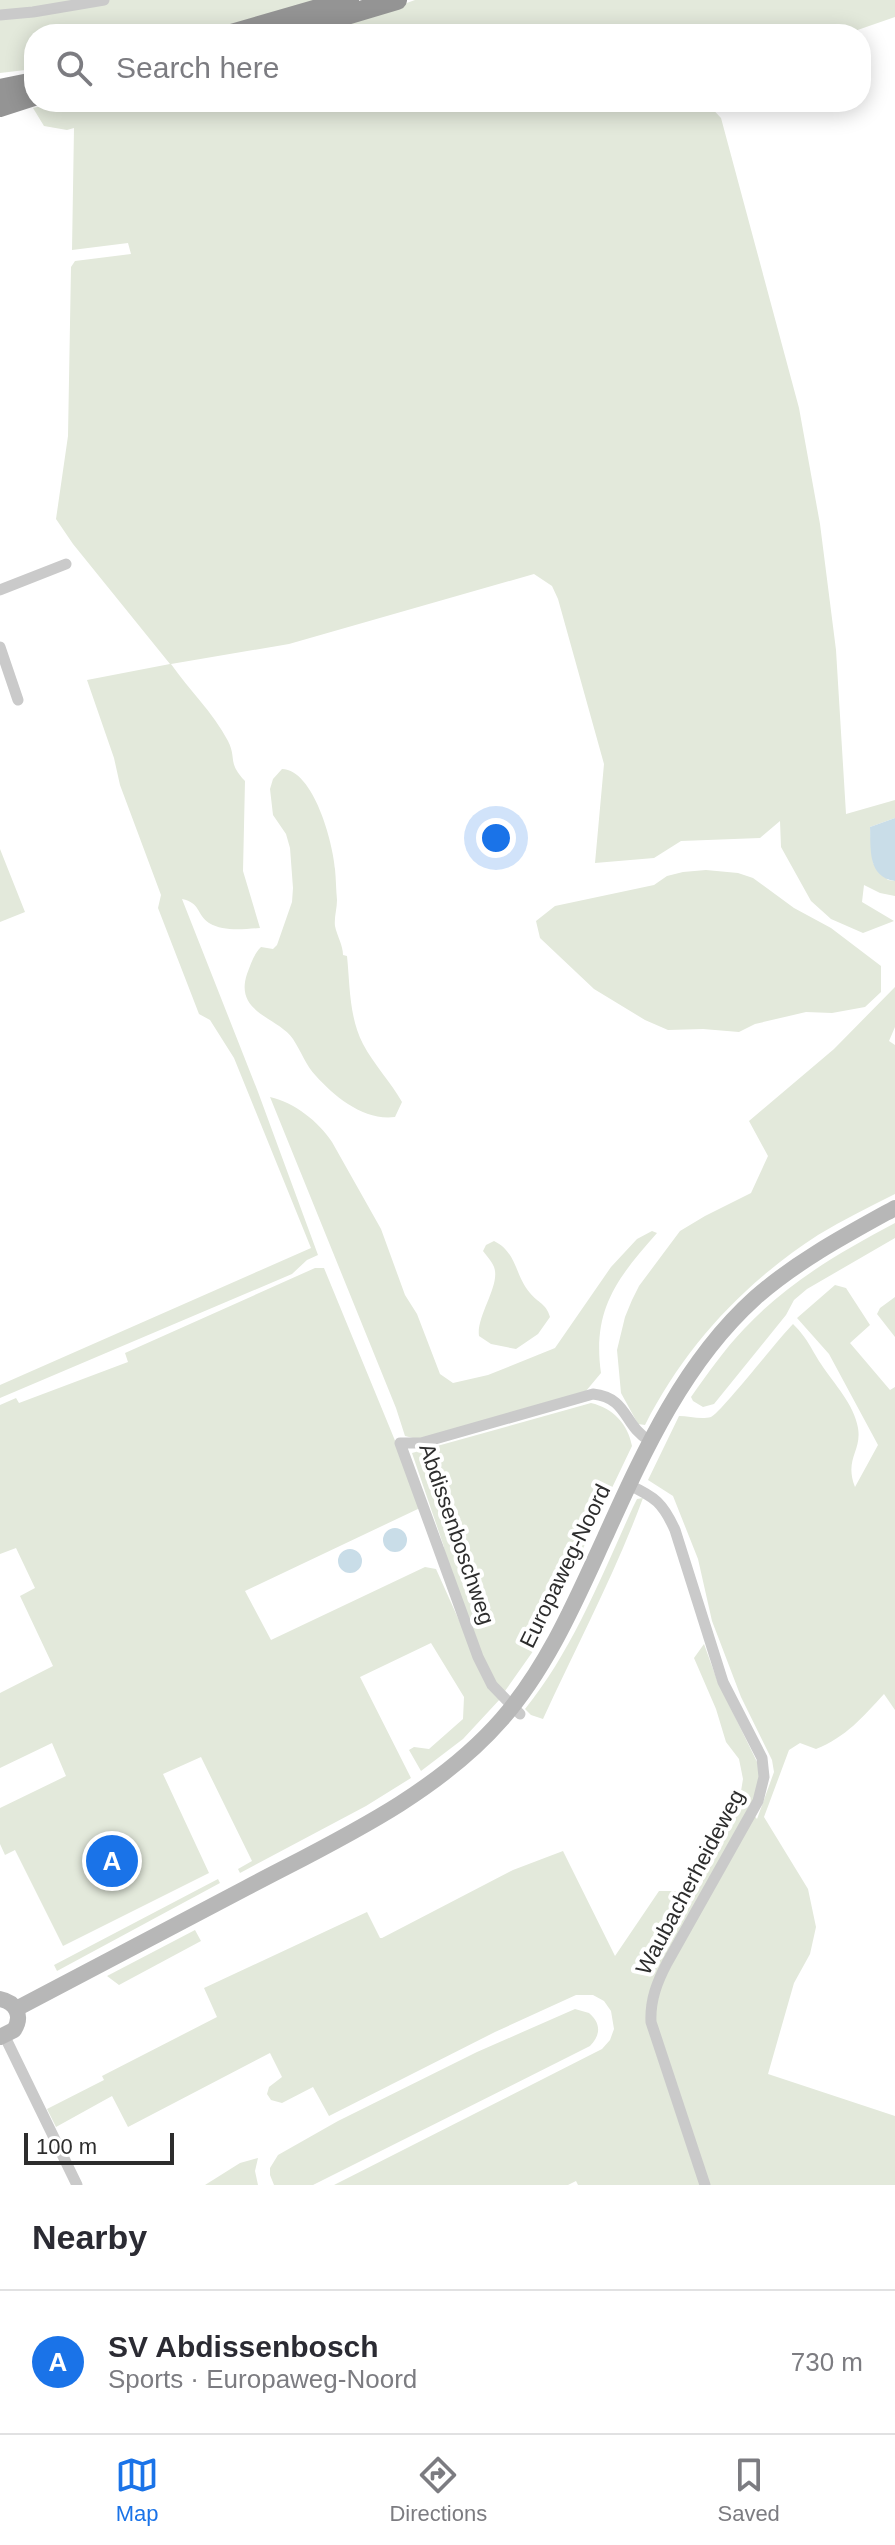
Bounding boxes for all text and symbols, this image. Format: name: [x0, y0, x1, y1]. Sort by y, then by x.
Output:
search box: [24, 24, 871, 112]
icon: search: [52, 46, 96, 90]
text: Search here: [116, 51, 279, 84]
your location: [476, 818, 516, 858]
street label: Abdissenboschweg: [414, 1440, 500, 1628]
street label: Europaweg-Noord: [515, 1480, 615, 1652]
street label: Waubacherheideweg: [631, 1785, 749, 1979]
pin: A: [86, 1831, 138, 1891]
scale bar: [24, 2129, 174, 2165]
text: 100 m: [36, 2134, 97, 2159]
text: Nearby: [32, 2218, 147, 2256]
text: SV Abdissenbosch: [108, 2330, 379, 2363]
text: A: [49, 2347, 67, 2377]
text: 730 m: [791, 2347, 863, 2377]
text: Sports · Europaweg-Noord: [108, 2364, 417, 2394]
tab: Map: [115, 2453, 159, 2527]
tab: Directions: [389, 2453, 487, 2527]
tab: Saved: [717, 2453, 780, 2527]

